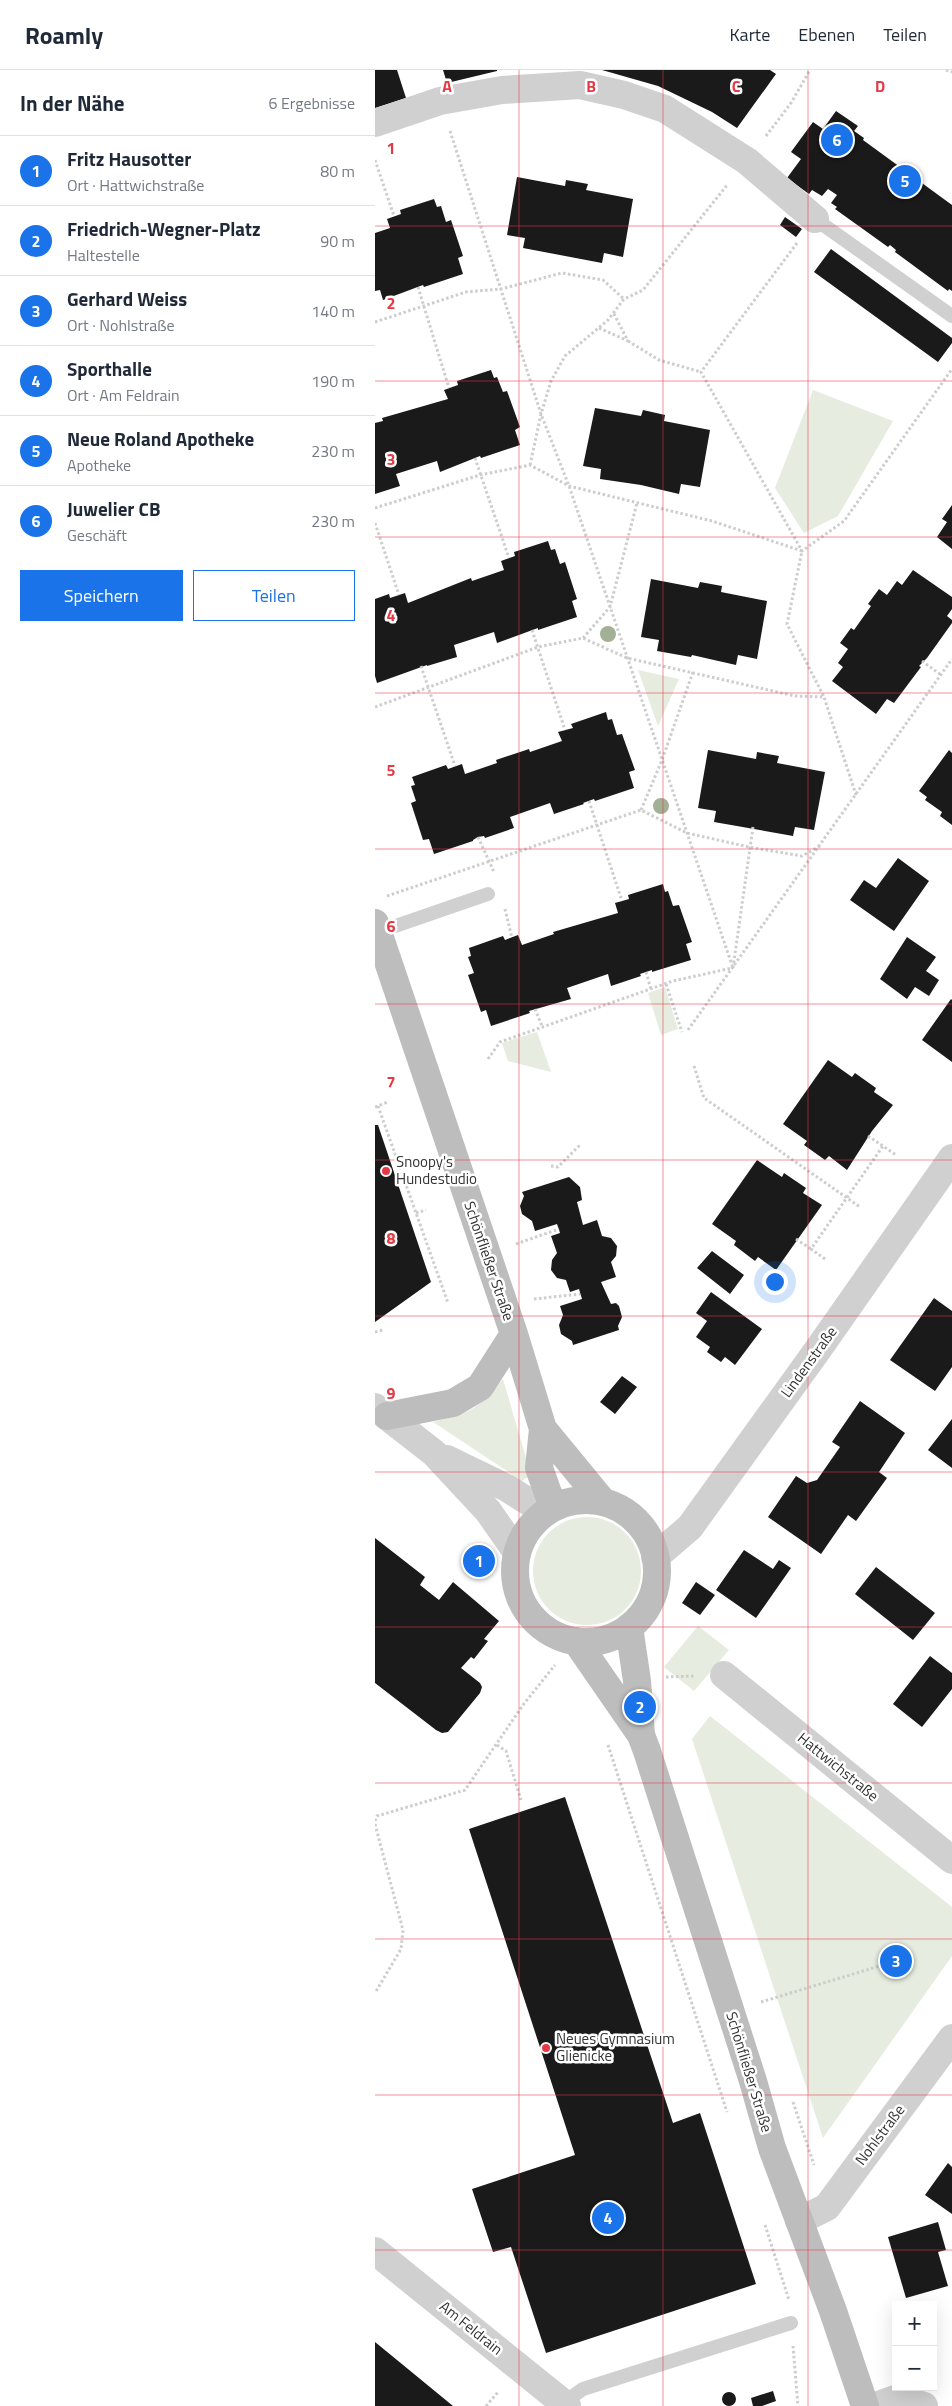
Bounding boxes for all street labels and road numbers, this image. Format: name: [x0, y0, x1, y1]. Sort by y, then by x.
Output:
street label: Schönfließer Straße: [458, 1198, 521, 1324]
street label: Lindenstraße: [775, 1321, 842, 1402]
street label: Hattwichstraße: [793, 1727, 884, 1807]
street label: Schönfließer Straße: [720, 2009, 779, 2135]
street label: Nohlstraße: [849, 2100, 910, 2170]
street label: Am Feldrain: [435, 2295, 508, 2360]

